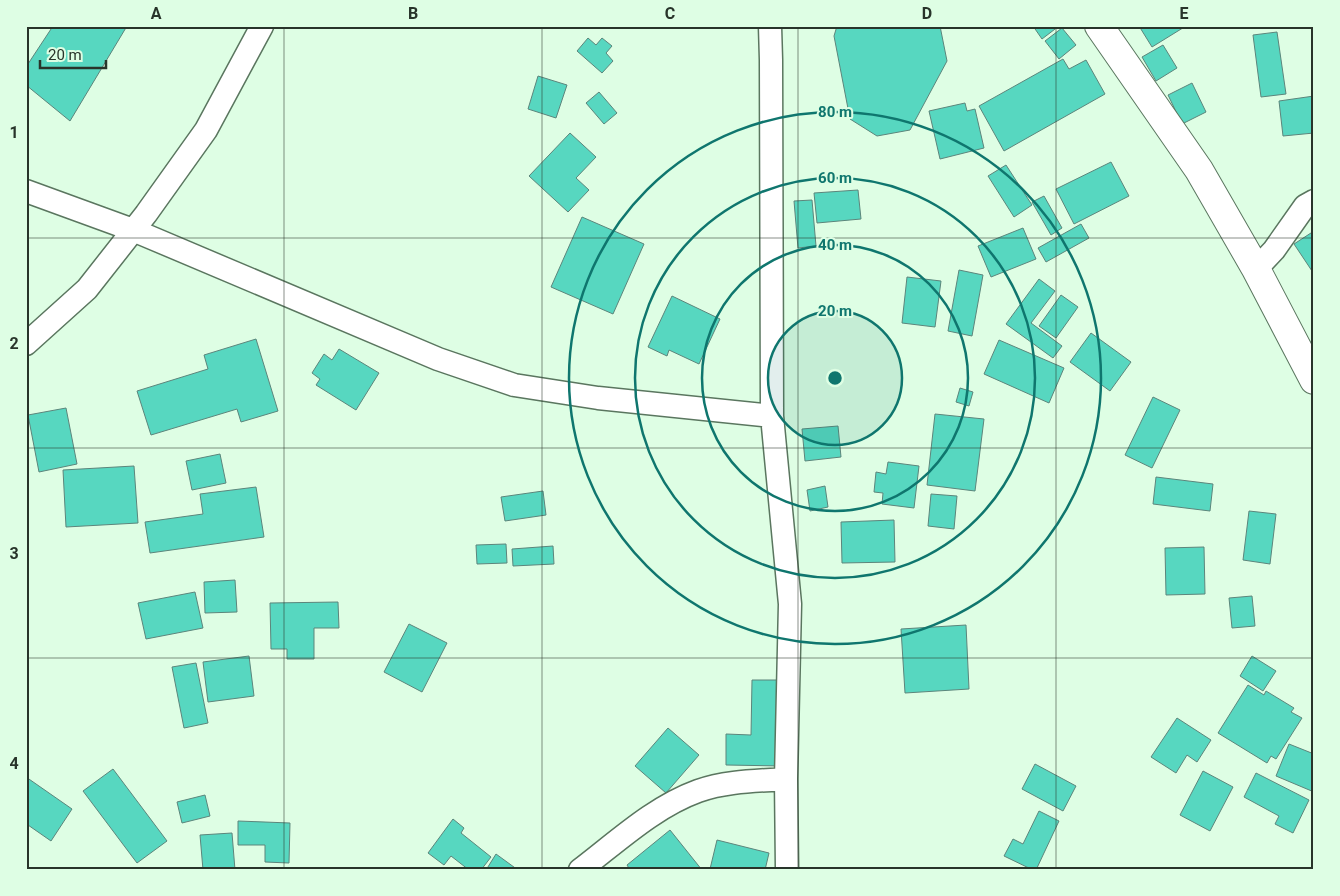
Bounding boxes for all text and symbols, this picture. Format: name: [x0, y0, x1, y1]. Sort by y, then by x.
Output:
text: A: [151, 4, 162, 23]
text: B: [408, 4, 418, 23]
text: C: [665, 4, 675, 23]
text: D: [922, 4, 932, 23]
text: E: [1180, 4, 1189, 23]
scale bar: [40, 38, 106, 70]
text: 20 m: [48, 46, 82, 64]
text: 80 m: [818, 103, 852, 121]
text: 1: [9, 123, 19, 142]
text: 60 m: [818, 169, 852, 187]
text: 40 m: [818, 236, 852, 254]
text: 20 m: [818, 302, 852, 320]
text: 2: [9, 334, 19, 353]
centre of rings: [826, 369, 844, 387]
text: 3: [9, 544, 19, 563]
text: 4: [9, 754, 19, 773]

